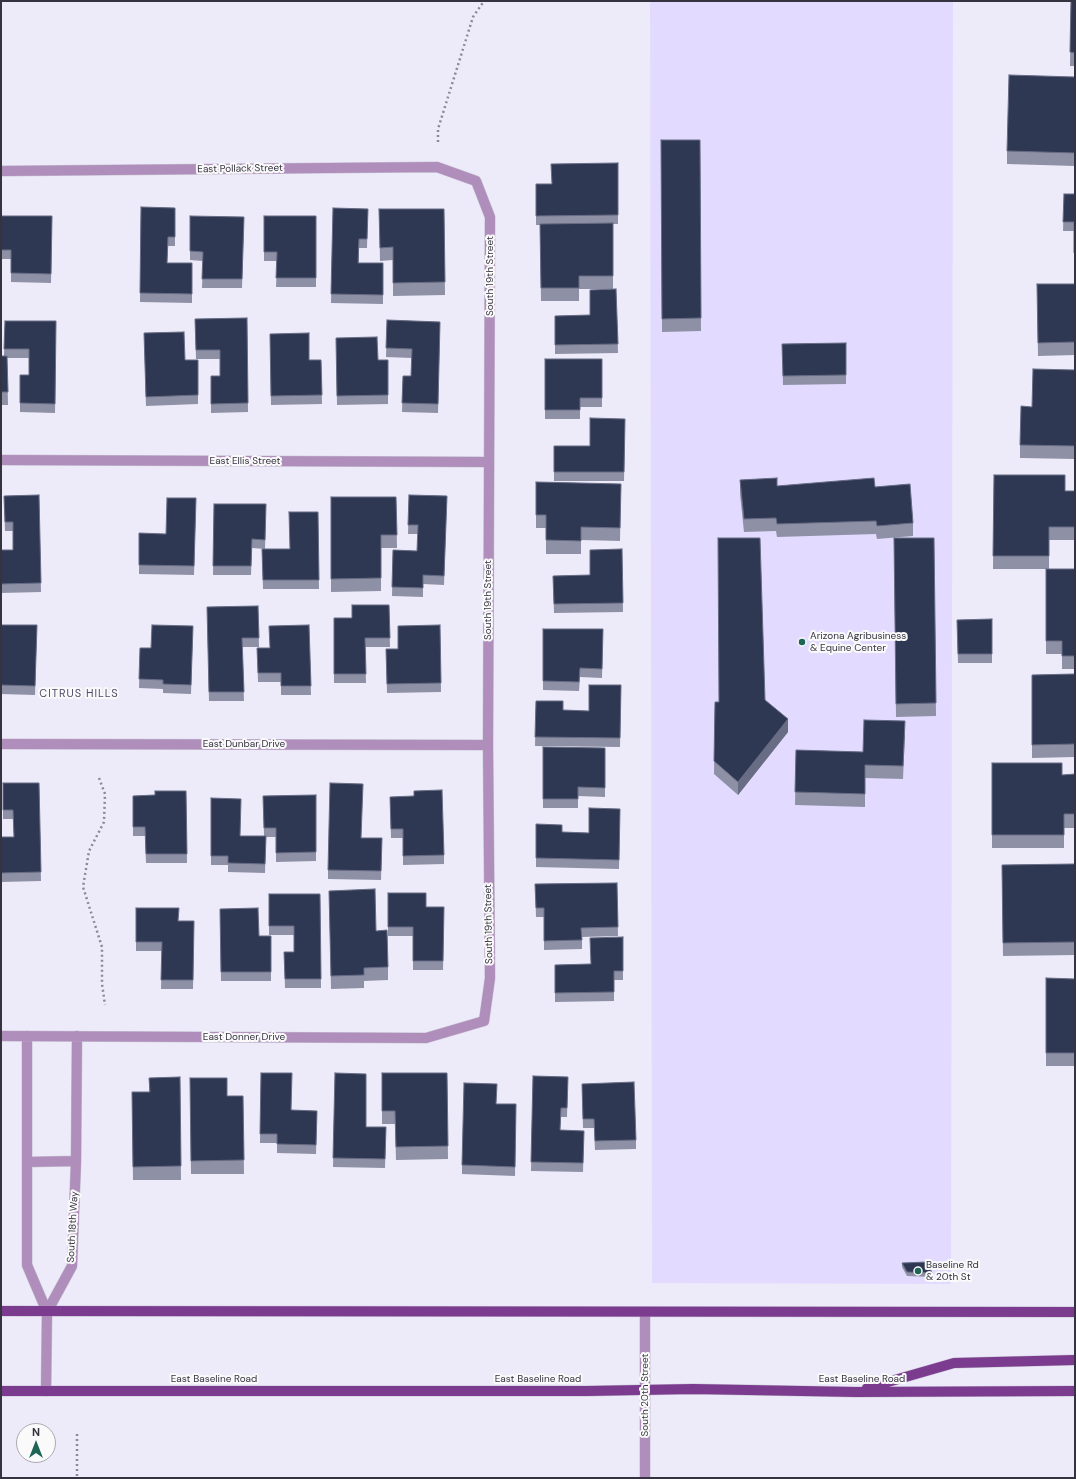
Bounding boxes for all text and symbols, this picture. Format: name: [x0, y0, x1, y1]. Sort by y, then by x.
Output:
street label: East Pollack Street: [197, 162, 283, 176]
street label: South 19th Street: [484, 236, 496, 316]
street label: East Ellis Street: [210, 455, 280, 467]
street label: South 19th Street: [482, 560, 494, 640]
place label: Arizona Agribusiness & Equine Center: [810, 630, 906, 654]
marker: Arizona Agribusiness & Equine Center: [797, 637, 807, 647]
district label: CITRUS HILLS: [39, 687, 119, 701]
street label: East Dunbar Drive: [203, 738, 285, 750]
street label: South 19th Street: [482, 884, 496, 964]
street label: East Donner Drive: [203, 1031, 285, 1043]
street label: South 18th Way: [65, 1191, 81, 1263]
place label: Baseline Rd & 20th St: [926, 1259, 979, 1282]
marker: Baseline Rd & 20th St: [913, 1266, 923, 1276]
street label: South 20th Street: [639, 1354, 651, 1436]
street label: East Baseline Road: [171, 1373, 257, 1385]
street label: East Baseline Road: [495, 1373, 581, 1385]
street label: East Baseline Road: [819, 1373, 905, 1385]
north arrow: [16, 1423, 56, 1463]
text: N: [32, 1425, 40, 1439]

